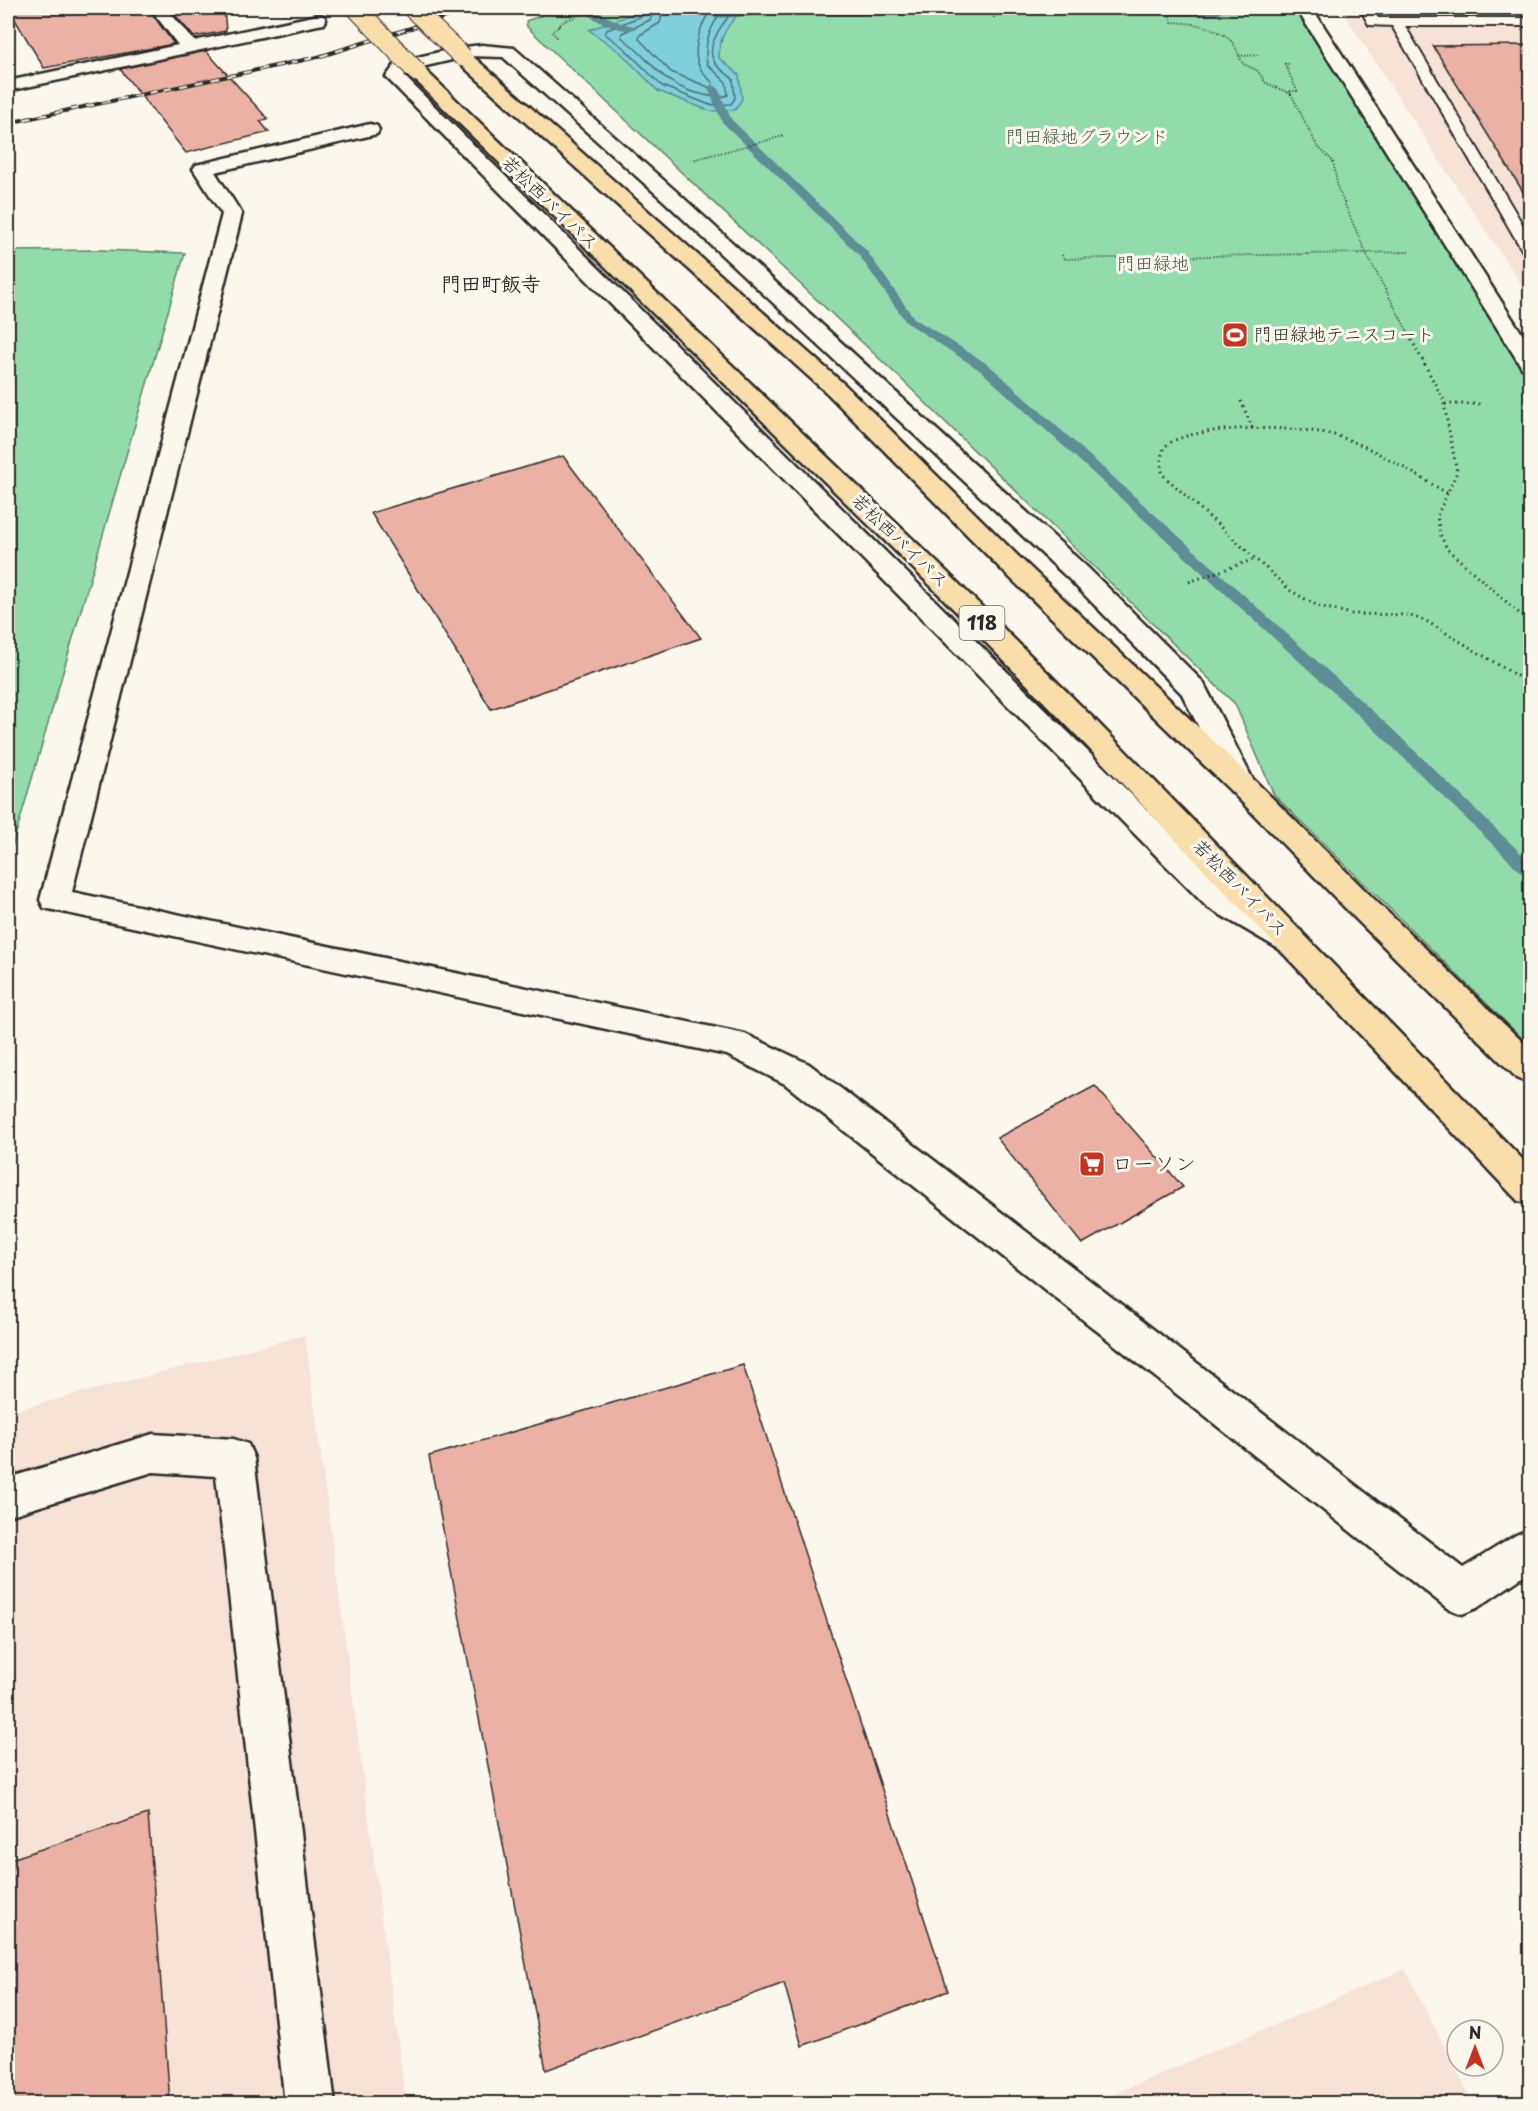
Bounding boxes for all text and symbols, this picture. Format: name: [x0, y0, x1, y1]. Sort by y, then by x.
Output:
park label: 門田緑地グラウンド: [1006, 122, 1168, 149]
street label: 若松西バイパス: [496, 149, 606, 255]
park label: 門田緑地: [1117, 249, 1189, 276]
district label: 門田町飯寺: [441, 268, 541, 298]
sports icon: 門田緑地テニスコート: [1220, 320, 1250, 350]
place label: 門田緑地テニスコート: [1254, 320, 1434, 347]
street label: 若松西バイパス: [846, 487, 956, 593]
road number: 118: [960, 606, 1004, 640]
street label: 若松西バイパス: [1188, 832, 1294, 942]
place label: ローソン: [1112, 1146, 1196, 1178]
supermarket icon: ローソン: [1077, 1149, 1107, 1179]
north arrow: [1445, 2018, 1505, 2078]
text: N: [1469, 2020, 1481, 2044]

